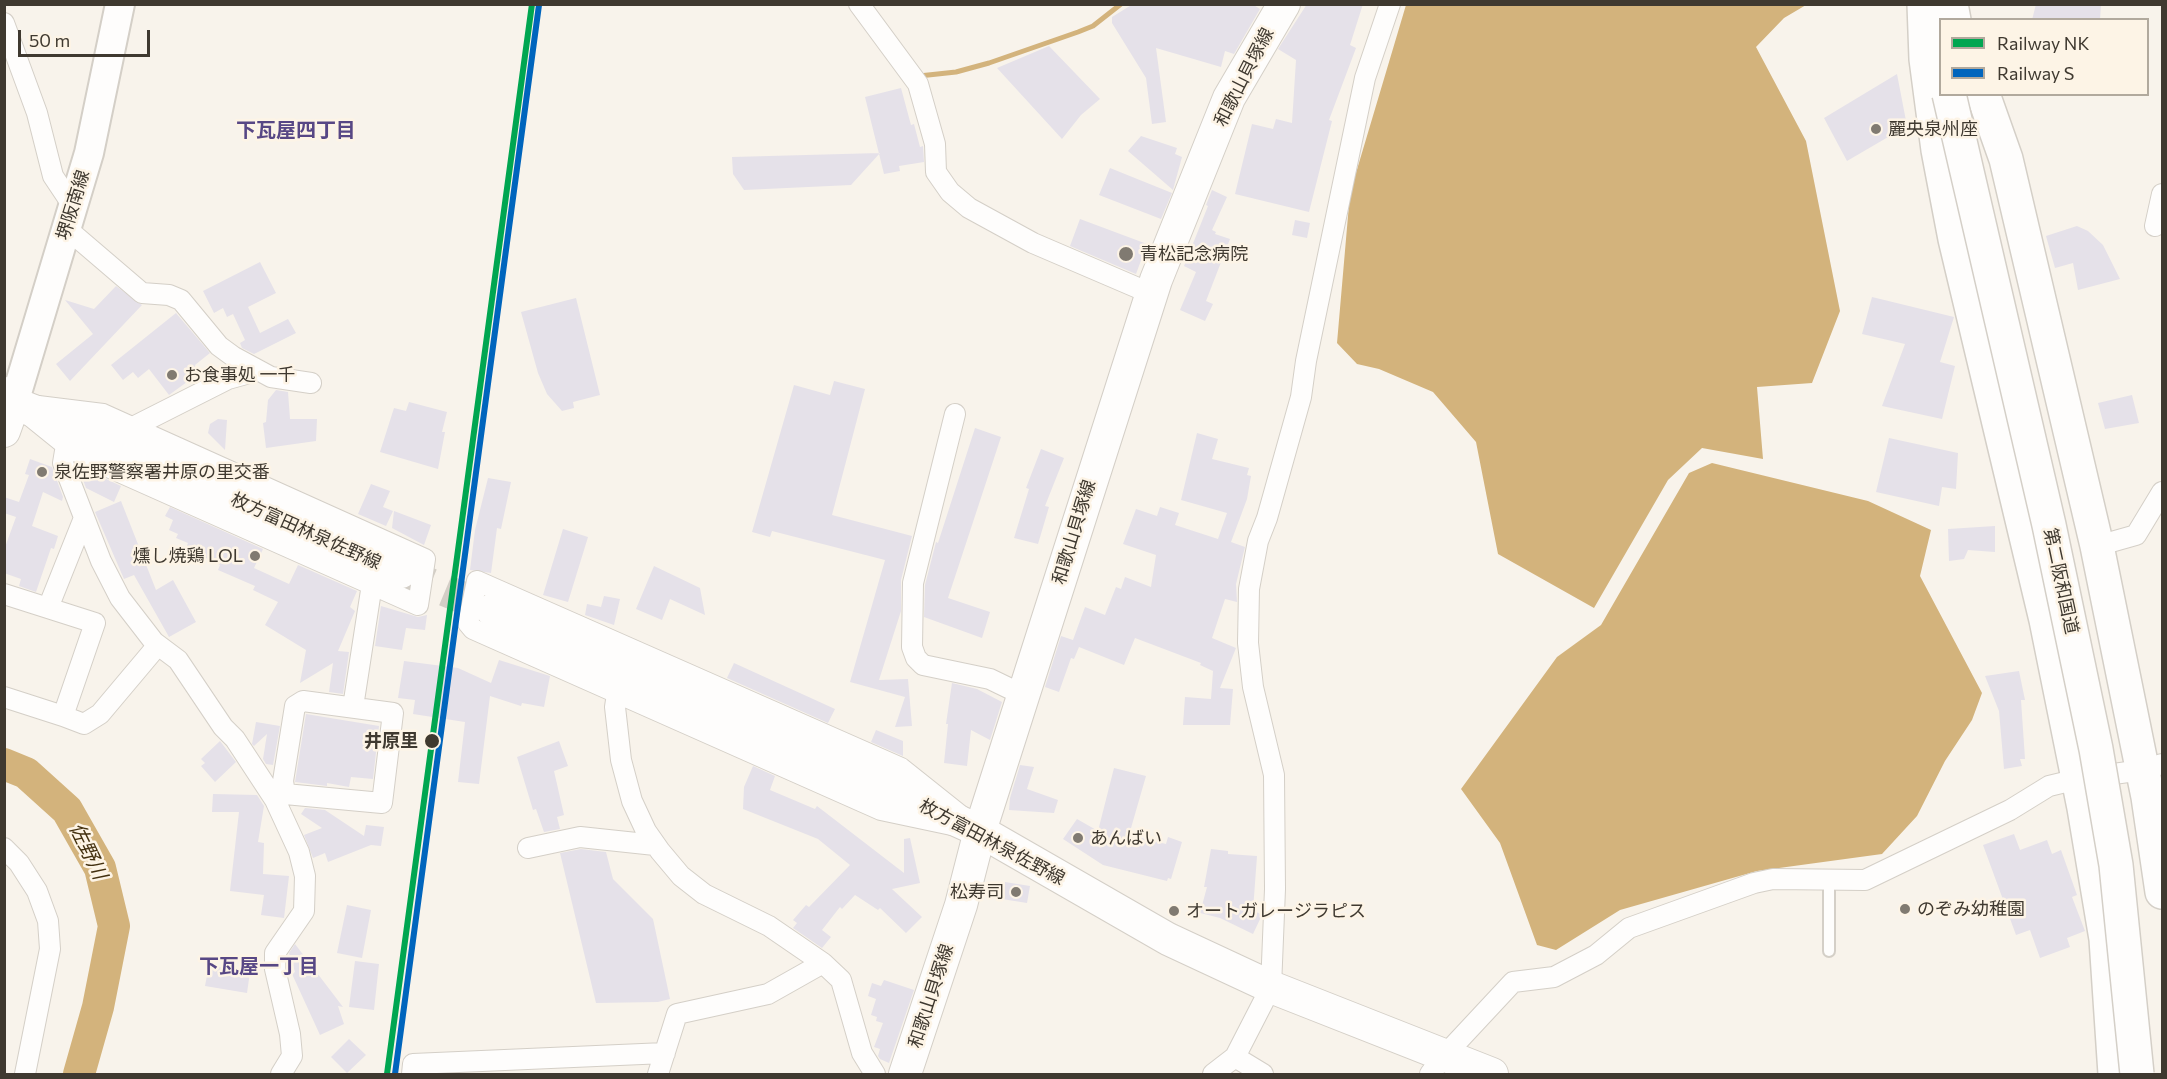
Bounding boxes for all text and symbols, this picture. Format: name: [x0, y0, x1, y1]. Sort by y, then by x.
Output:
scale bar: [21, 18, 153, 56]
legend: [1939, 18, 2149, 96]
street label: 和歌山貝塚線: [1210, 24, 1278, 130]
text: 50 m: [29, 29, 70, 51]
text: Railway NK: [1997, 32, 2089, 54]
text: Railway S: [1997, 62, 2074, 84]
district label: 下瓦屋四丁目: [236, 118, 356, 142]
place label: 麗央泉州座: [1888, 118, 1978, 140]
marker: 麗央泉州座: [1869, 122, 1883, 136]
street label: 堺阪南線: [52, 167, 94, 243]
place label: 青松記念病院: [1140, 243, 1248, 265]
marker: 青松記念病院: [1117, 245, 1135, 263]
place label: お食事処 一千: [184, 364, 295, 386]
marker: お食事処 一千: [165, 368, 179, 382]
place label: 泉佐野警察署井原の里交番: [54, 461, 270, 483]
marker: 泉佐野警察署井原の里交番: [35, 465, 49, 479]
street label: 和歌山貝塚線: [1048, 477, 1100, 587]
street label: 枚方富田林泉佐野線: [228, 488, 384, 574]
street label: 第二阪和国道: [2039, 526, 2083, 636]
place label: 燻し焼鶏 LOL: [133, 545, 243, 567]
marker: 燻し焼鶏 LOL: [248, 549, 262, 563]
place label: 井原里: [364, 730, 418, 752]
marker: 井原里: [423, 732, 441, 750]
street label: 枚方富田林泉佐野線: [915, 794, 1069, 890]
water label: 佐野川: [64, 819, 112, 883]
place label: あんばい: [1090, 827, 1162, 849]
marker: あんばい: [1071, 831, 1085, 845]
place label: 松寿司: [950, 881, 1004, 903]
marker: 松寿司: [1009, 885, 1023, 899]
place label: のぞみ幼稚園: [1917, 898, 2025, 920]
place label: オートガレージラピス: [1186, 900, 1366, 922]
marker: のぞみ幼稚園: [1898, 902, 1912, 916]
marker: オートガレージラピス: [1167, 904, 1181, 918]
street label: 和歌山貝塚線: [904, 941, 958, 1051]
district label: 下瓦屋一丁目: [199, 954, 319, 978]

